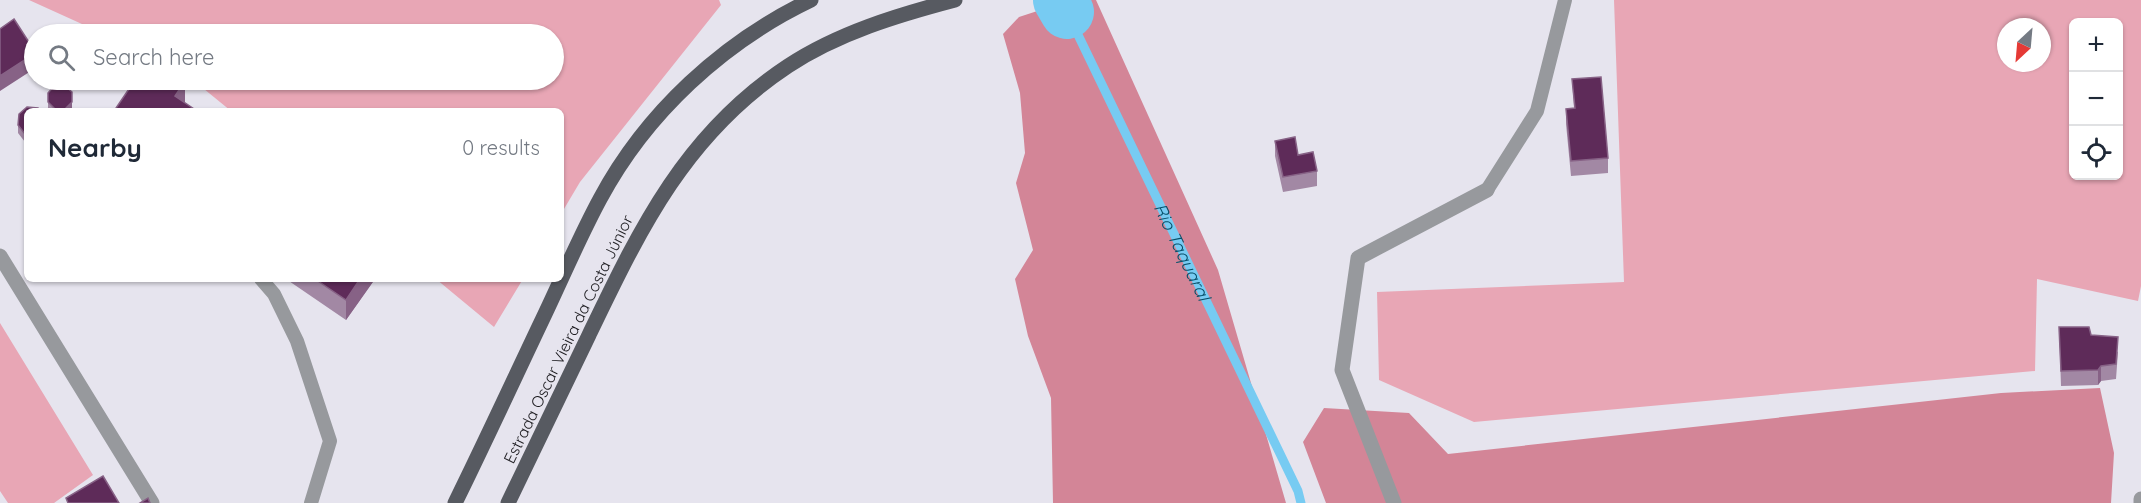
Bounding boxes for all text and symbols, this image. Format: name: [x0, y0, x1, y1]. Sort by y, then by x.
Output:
north arrow: [1997, 18, 2051, 72]
map controls: [2069, 18, 2123, 180]
button: +: [2069, 18, 2123, 72]
search box: [24, 24, 564, 90]
icon: search: [45, 41, 78, 74]
text: Search here: [93, 43, 214, 71]
button: −: [2069, 72, 2123, 126]
button: locate: [2069, 126, 2123, 180]
text: Nearby: [48, 131, 142, 164]
text: 0 results: [462, 135, 540, 160]
water label: Rio Taquaral: [1149, 199, 1217, 306]
street label: Estrada Oscar Vieira da Costa Júnior: [499, 212, 637, 466]

